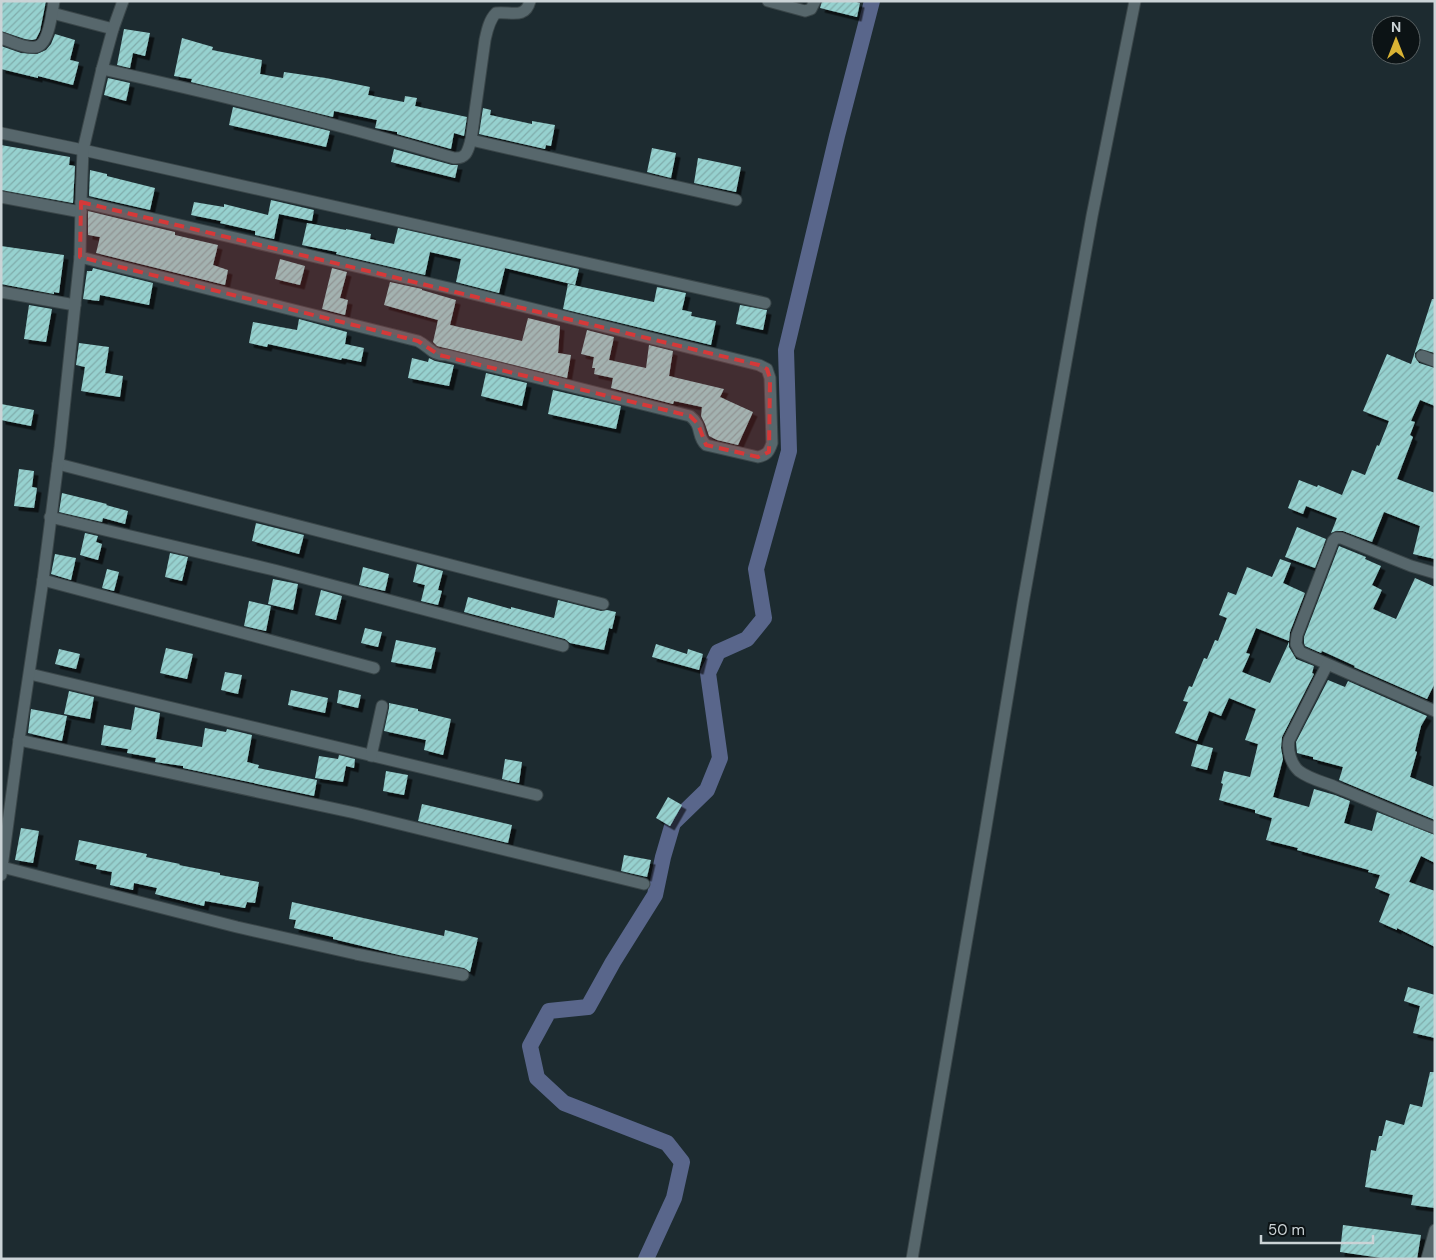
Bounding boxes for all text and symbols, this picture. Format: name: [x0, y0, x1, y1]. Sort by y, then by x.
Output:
north arrow: [1371, 15, 1421, 65]
text: N: [1391, 18, 1401, 36]
scale bar: [1261, 1212, 1374, 1244]
text: 50 m: [1268, 1220, 1305, 1240]

